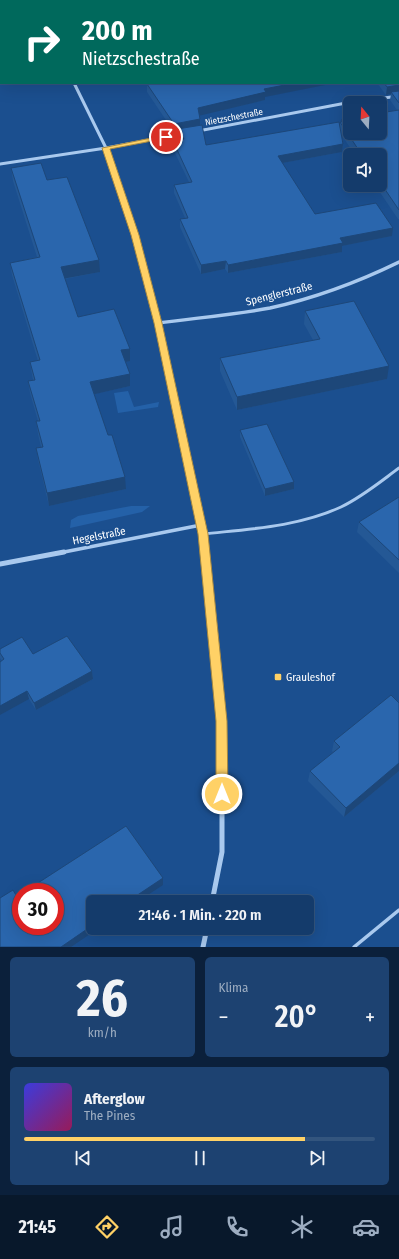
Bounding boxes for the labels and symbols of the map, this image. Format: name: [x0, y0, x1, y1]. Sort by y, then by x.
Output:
north arrow: [343, 96, 387, 140]
street label: Nietzschestraße: [204, 106, 264, 128]
pin: [149, 120, 183, 154]
street label: Spenglerstraße: [244, 279, 314, 309]
street label: Hegelstraße: [71, 524, 127, 548]
place label: Grauleshof: [286, 671, 336, 684]
marker: Grauleshof: [273, 672, 283, 682]
position arrow: [201, 773, 243, 815]
speed limit sign: 30: [12, 883, 64, 935]

